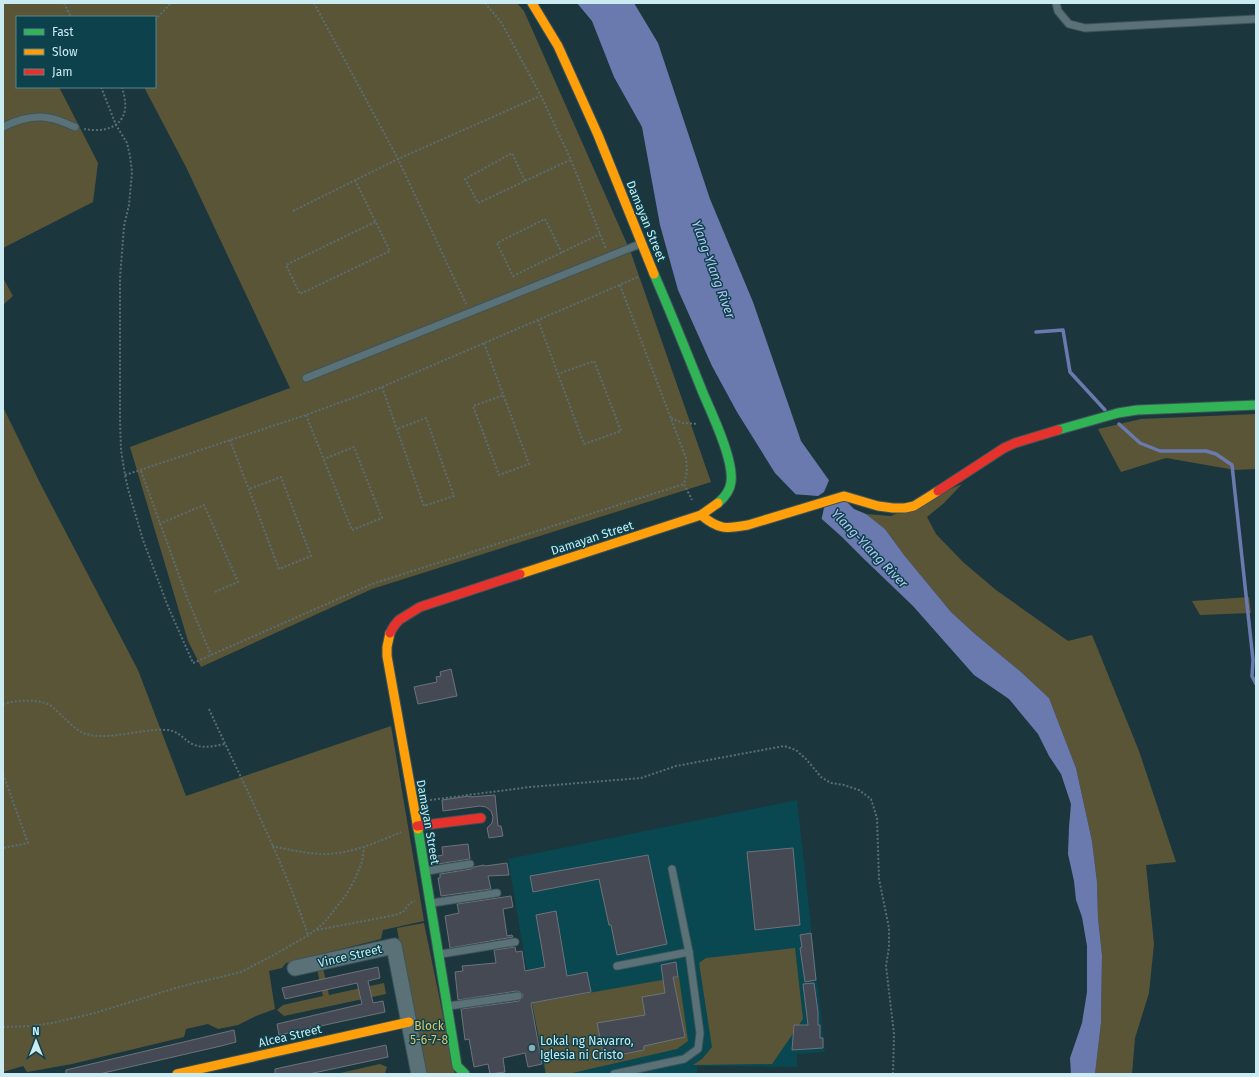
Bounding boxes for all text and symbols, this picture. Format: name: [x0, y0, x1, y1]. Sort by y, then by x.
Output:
legend: [16, 16, 156, 88]
text: Fast: [52, 25, 74, 39]
text: Slow: [52, 45, 78, 59]
text: Jam: [52, 65, 72, 79]
street label: Damayan Street: [623, 179, 669, 264]
water label: Ylang-Ylang River: [689, 218, 739, 321]
water label: Ylang-Ylang River: [828, 506, 912, 591]
street label: Damayan Street: [549, 518, 636, 558]
street label: Damayan Street: [414, 779, 442, 866]
street label: Vince Street: [317, 942, 384, 970]
park label: Block 5-6-7-8: [410, 1019, 448, 1047]
north arrow: [16, 1021, 56, 1061]
street label: Alcea Street: [257, 1022, 324, 1050]
text: N: [32, 1025, 40, 1038]
place label: Lokal ng Navarro, Iglesia ni Cristo: [540, 1034, 634, 1062]
marker: Lokal ng Navarro, Iglesia ni Cristo: [527, 1043, 537, 1053]

